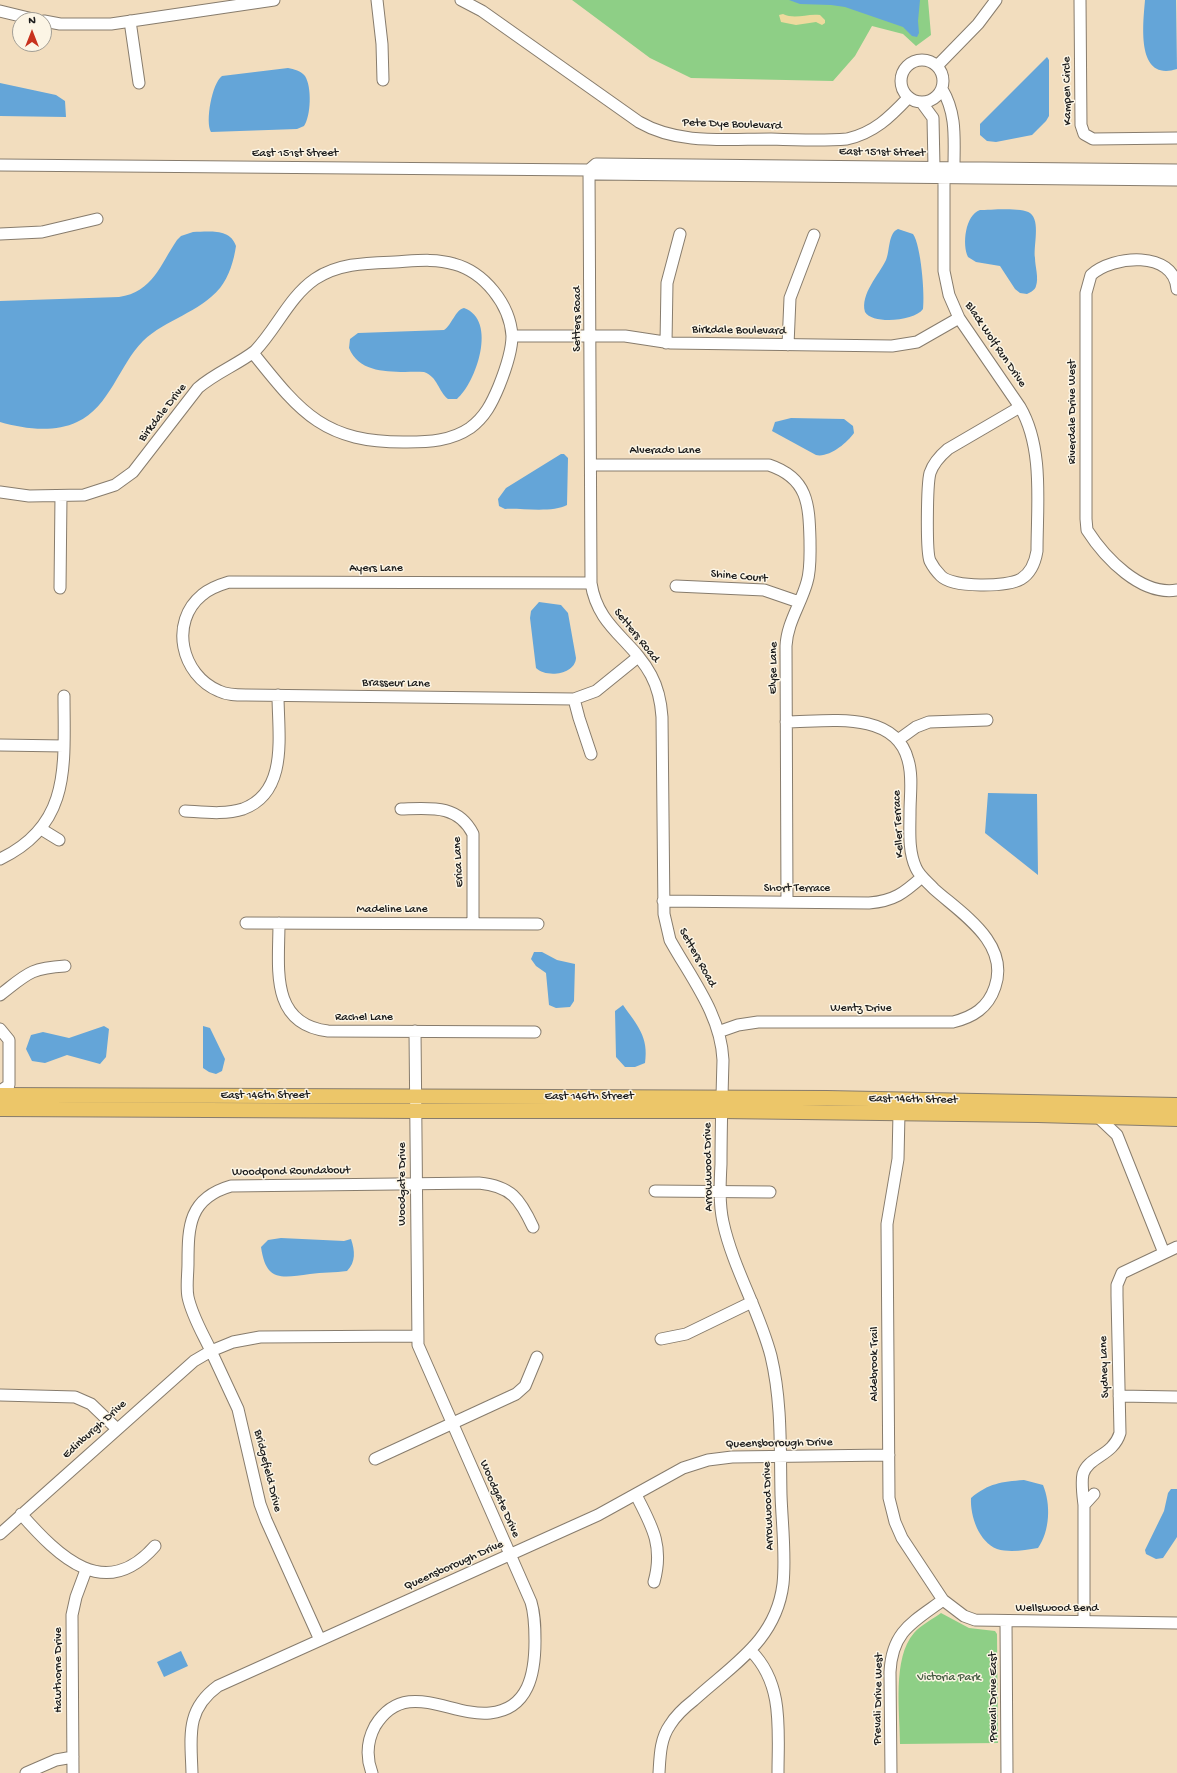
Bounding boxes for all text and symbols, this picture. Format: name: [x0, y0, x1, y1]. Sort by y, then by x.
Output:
north arrow: [12, 12, 52, 52]
text: N: [28, 15, 36, 27]
street label: Kampen Circle: [1060, 57, 1076, 125]
street label: Pete Dye Boulevard: [682, 116, 782, 134]
street label: East 151st Street: [839, 145, 925, 161]
street label: East 151st Street: [252, 147, 338, 161]
street label: Setters Road: [571, 286, 585, 352]
street label: Black Wolf Run Drive: [961, 300, 1029, 390]
street label: Birkdale Boulevard: [692, 323, 786, 339]
street label: Riverdale Drive West: [1066, 360, 1080, 464]
street label: Birkdale Drive: [136, 381, 190, 445]
street label: Alverado Lane: [629, 444, 701, 458]
street label: Ayers Lane: [349, 562, 403, 576]
street label: Shine Court: [710, 567, 768, 587]
street label: Setters Road: [610, 606, 662, 666]
street label: Elyse Lane: [766, 642, 782, 694]
street label: Brasseur Lane: [362, 676, 430, 692]
street label: Keller Terrace: [890, 790, 908, 858]
street label: Erica Lane: [450, 836, 468, 888]
street label: Short Terrace: [764, 882, 830, 896]
street label: Madeline Lane: [356, 903, 428, 917]
street label: Setters Road: [675, 926, 719, 990]
street label: Wentz Drive: [830, 1002, 892, 1016]
street label: Rachel Lane: [335, 1011, 393, 1025]
street label: East 146th Street: [220, 1089, 310, 1103]
street label: East 146th Street: [544, 1090, 634, 1104]
street label: East 146th Street: [868, 1092, 958, 1108]
street label: Arrowwood Drive: [701, 1122, 717, 1212]
street label: Woodgate Drive: [396, 1142, 410, 1226]
street label: Woodpond Roundabout: [232, 1164, 350, 1180]
street label: Aldebrook Trail: [868, 1327, 882, 1401]
street label: Sydney Lane: [1097, 1336, 1113, 1398]
street label: Edinburgh Drive: [60, 1397, 130, 1463]
street label: Bridgefield Drive: [250, 1428, 284, 1514]
street label: Queensborough Drive: [725, 1436, 833, 1452]
street label: Woodgate Drive: [475, 1458, 523, 1540]
street label: Arrowwood Drive: [760, 1461, 778, 1551]
street label: Queensborough Drive: [402, 1538, 506, 1594]
street label: Wellswood Bend: [1016, 1602, 1098, 1616]
street label: Hawthorne Drive: [52, 1627, 66, 1713]
street label: Prevali Drive East: [987, 1652, 1001, 1742]
street label: Prevali Drive West: [871, 1653, 887, 1745]
park label: Victoria Park: [917, 1671, 981, 1685]

